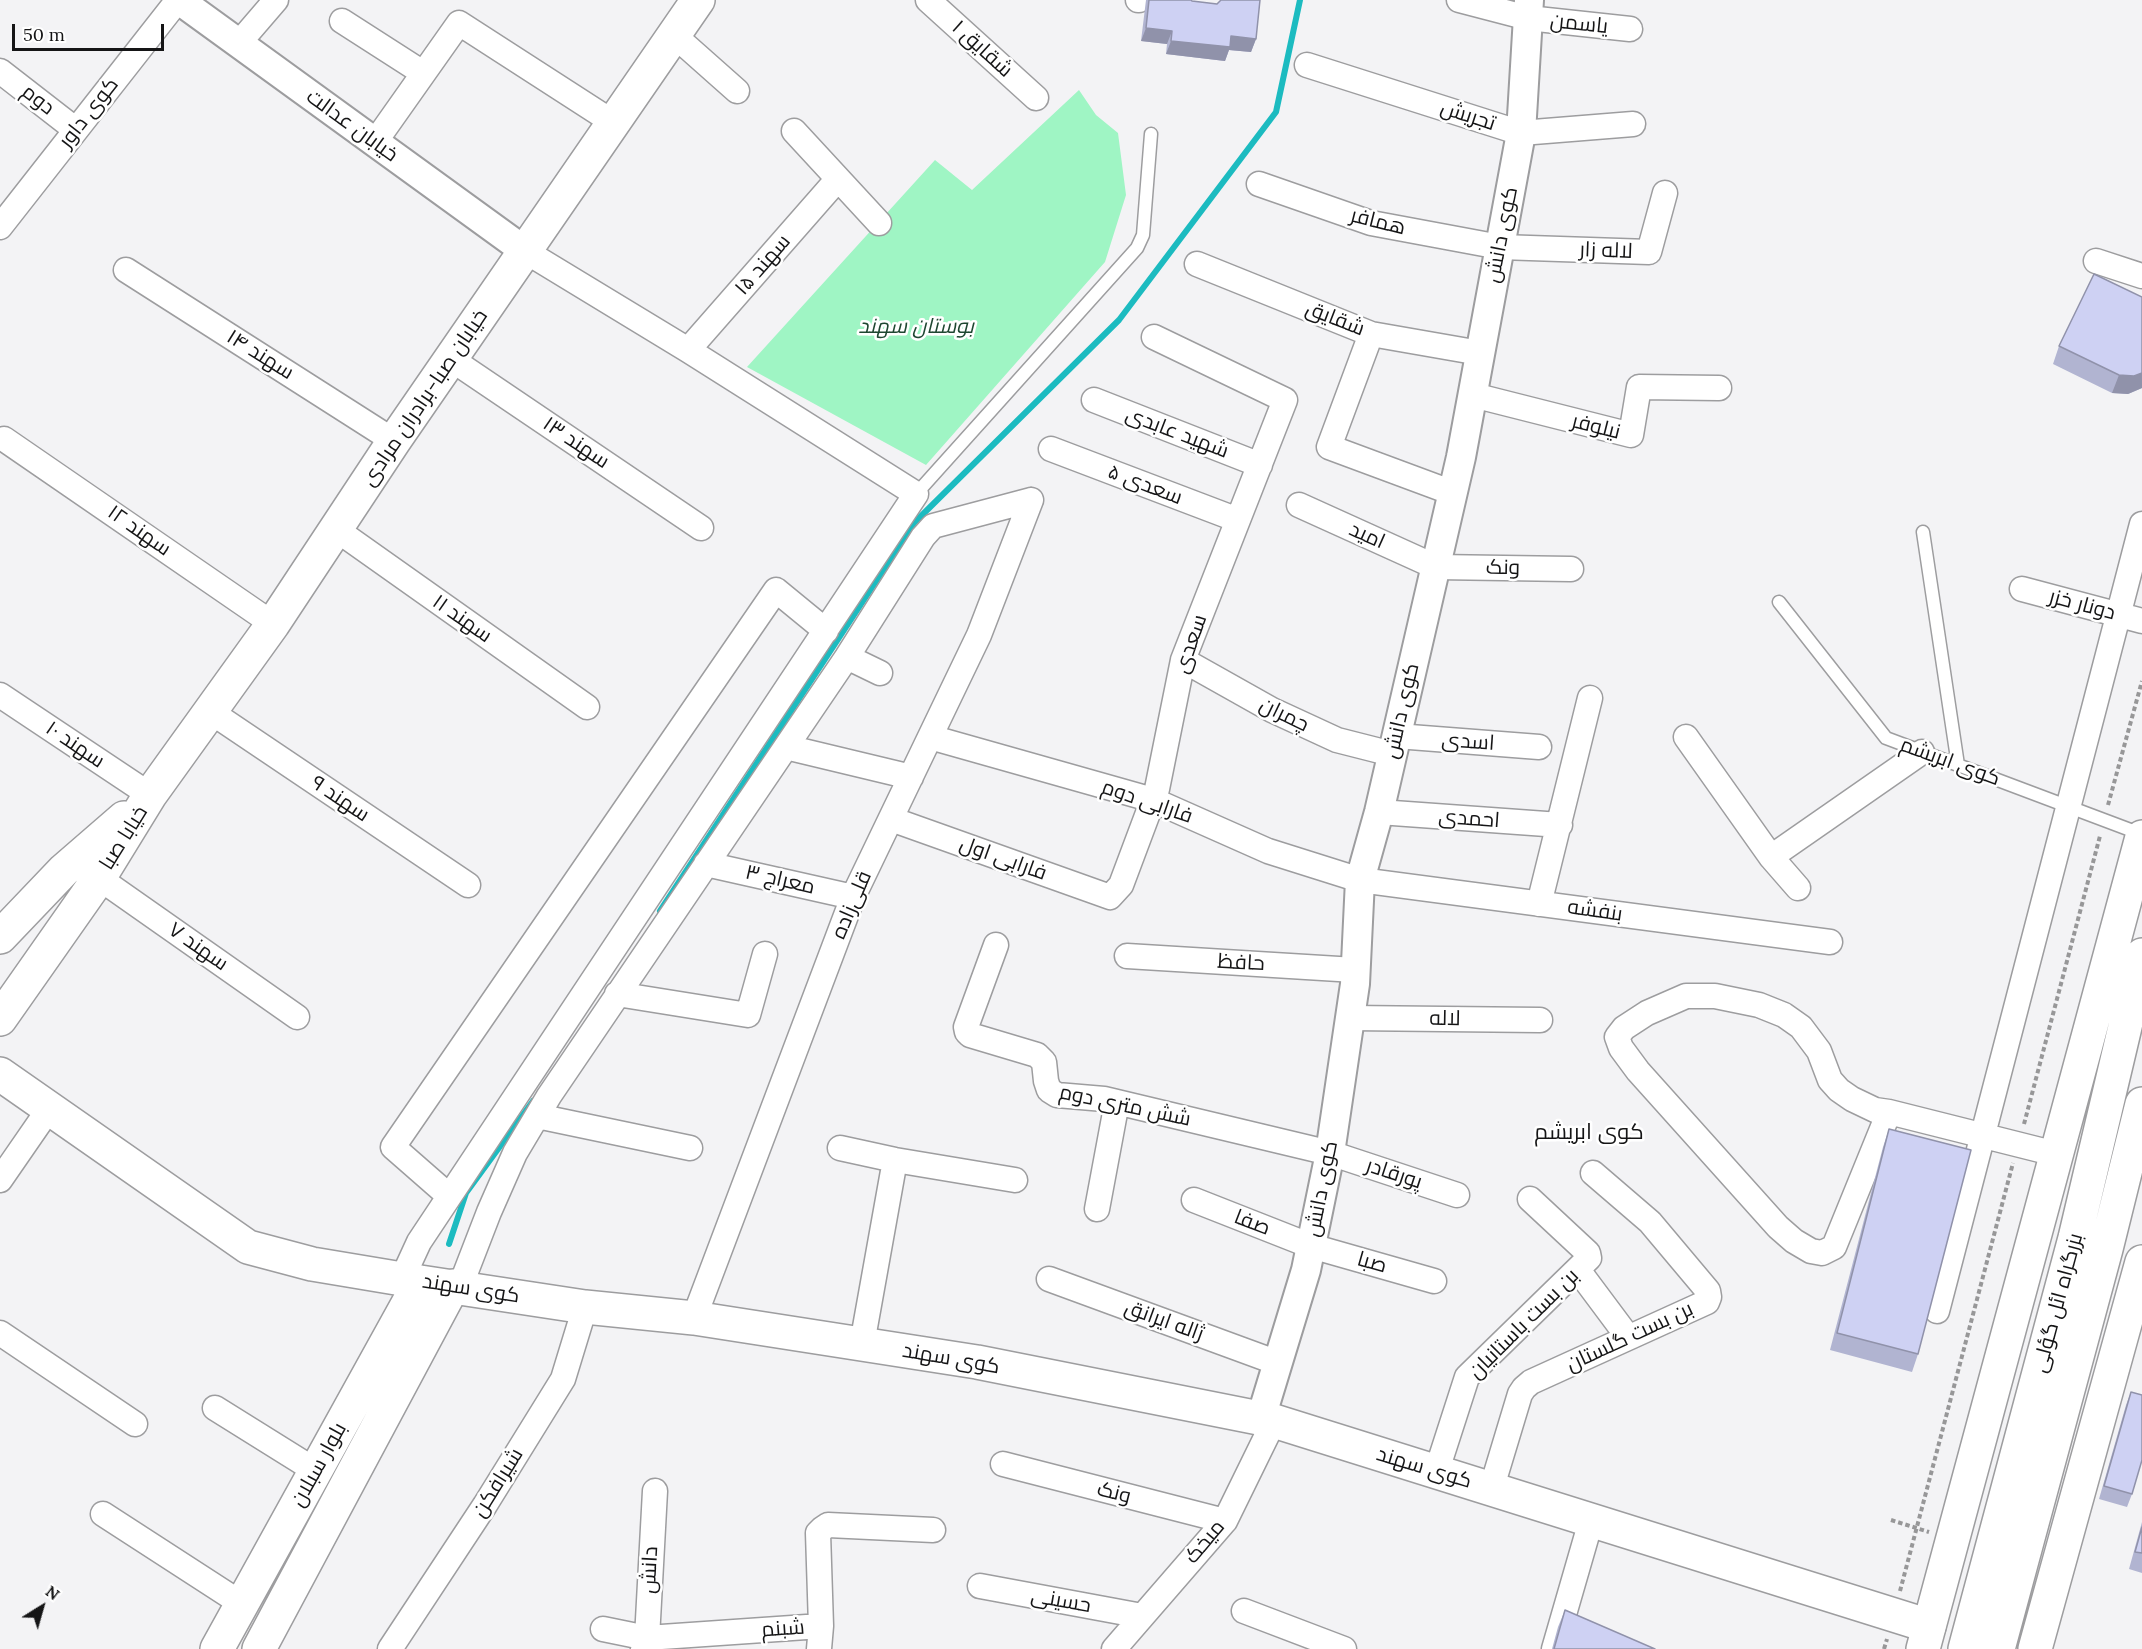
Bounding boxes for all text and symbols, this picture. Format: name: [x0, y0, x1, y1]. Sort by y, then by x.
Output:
street label: یاسمن: [1549, 8, 1609, 40]
scale bar: [15, 12, 166, 50]
street label: شقایق ۱: [946, 15, 1018, 83]
text: 50 m: [23, 23, 65, 46]
street label: کوی داور: [54, 73, 124, 153]
street label: دوم: [17, 79, 59, 121]
street label: خیابان عدالت: [301, 84, 403, 168]
street label: تجریش: [1437, 95, 1499, 137]
street label: کوی دانش: [1480, 185, 1524, 285]
street label: همافر: [1348, 203, 1408, 241]
street label: سهند ۱۵: [730, 230, 796, 300]
street label: لاله زار: [1579, 237, 1633, 265]
street label: شقایق: [1302, 296, 1368, 342]
street label: خیابان صبا-برادران مرادی: [356, 305, 494, 491]
park label: بوستان سهند: [858, 314, 974, 340]
street label: سهند ۱۴: [222, 325, 298, 385]
street label: شهید عابدی: [1122, 402, 1232, 464]
street label: نیلوفر: [1569, 409, 1623, 445]
street label: سهند ۱۳: [538, 412, 614, 474]
street label: سعدی ۵: [1104, 459, 1186, 511]
street label: سهند ۱۲: [102, 500, 176, 562]
street label: امید: [1345, 517, 1389, 555]
street label: ونک: [1486, 555, 1520, 581]
street label: دونار خزر: [2046, 584, 2118, 626]
street label: سهند ۱۱: [427, 589, 497, 649]
street label: سعدی: [1169, 611, 1213, 677]
street label: کوی دانش: [1379, 661, 1425, 761]
street label: چمران: [1255, 692, 1313, 738]
street label: سهند ۱۰: [41, 716, 109, 774]
street label: اسدی: [1441, 728, 1495, 756]
street label: کوی ابریشم: [1897, 732, 2003, 792]
street label: سهند ۹: [306, 770, 374, 828]
street label: فارابی دوم: [1098, 775, 1196, 829]
street label: خیابا صبا: [95, 801, 153, 875]
street label: احمدی: [1437, 804, 1501, 834]
street label: فارابی اول: [956, 832, 1050, 886]
street label: معراج ۳: [743, 860, 817, 900]
street label: قلی‌زاده: [826, 867, 878, 943]
street label: بنفشه: [1566, 895, 1624, 927]
street label: سهند ۷: [163, 917, 233, 977]
street label: حافظ: [1217, 949, 1265, 977]
street label: لاله: [1429, 1006, 1461, 1032]
street label: شش متری دوم: [1057, 1080, 1193, 1132]
district label: کوی ابریشم: [1534, 1120, 1644, 1146]
street label: کوی دانش: [1300, 1139, 1344, 1239]
street label: پورقادر: [1363, 1153, 1425, 1195]
street label: صفا: [1230, 1205, 1274, 1241]
street label: بزرگراه ائل گؤلی: [2027, 1230, 2089, 1376]
street label: صبا: [1354, 1247, 1390, 1279]
street label: بن بست باستانیان: [1464, 1264, 1584, 1384]
street label: کوی سهند: [421, 1269, 521, 1309]
street label: ژاله ایرانق: [1121, 1295, 1207, 1347]
street label: بن بست گلستان: [1563, 1297, 1697, 1377]
street label: کوی سهند: [900, 1338, 1002, 1380]
street label: بلوار سبلان: [286, 1418, 352, 1512]
street label: کوی سهند: [1373, 1442, 1475, 1494]
street label: شیر‌افکن: [467, 1444, 529, 1522]
street label: ونک: [1094, 1477, 1134, 1509]
street label: میخک: [1179, 1515, 1231, 1569]
street label: دانش: [636, 1546, 664, 1594]
north arrow: [12, 1577, 72, 1637]
text: N: [42, 1581, 64, 1604]
street label: حسینی: [1029, 1583, 1093, 1619]
street label: شبنم: [760, 1615, 806, 1643]

